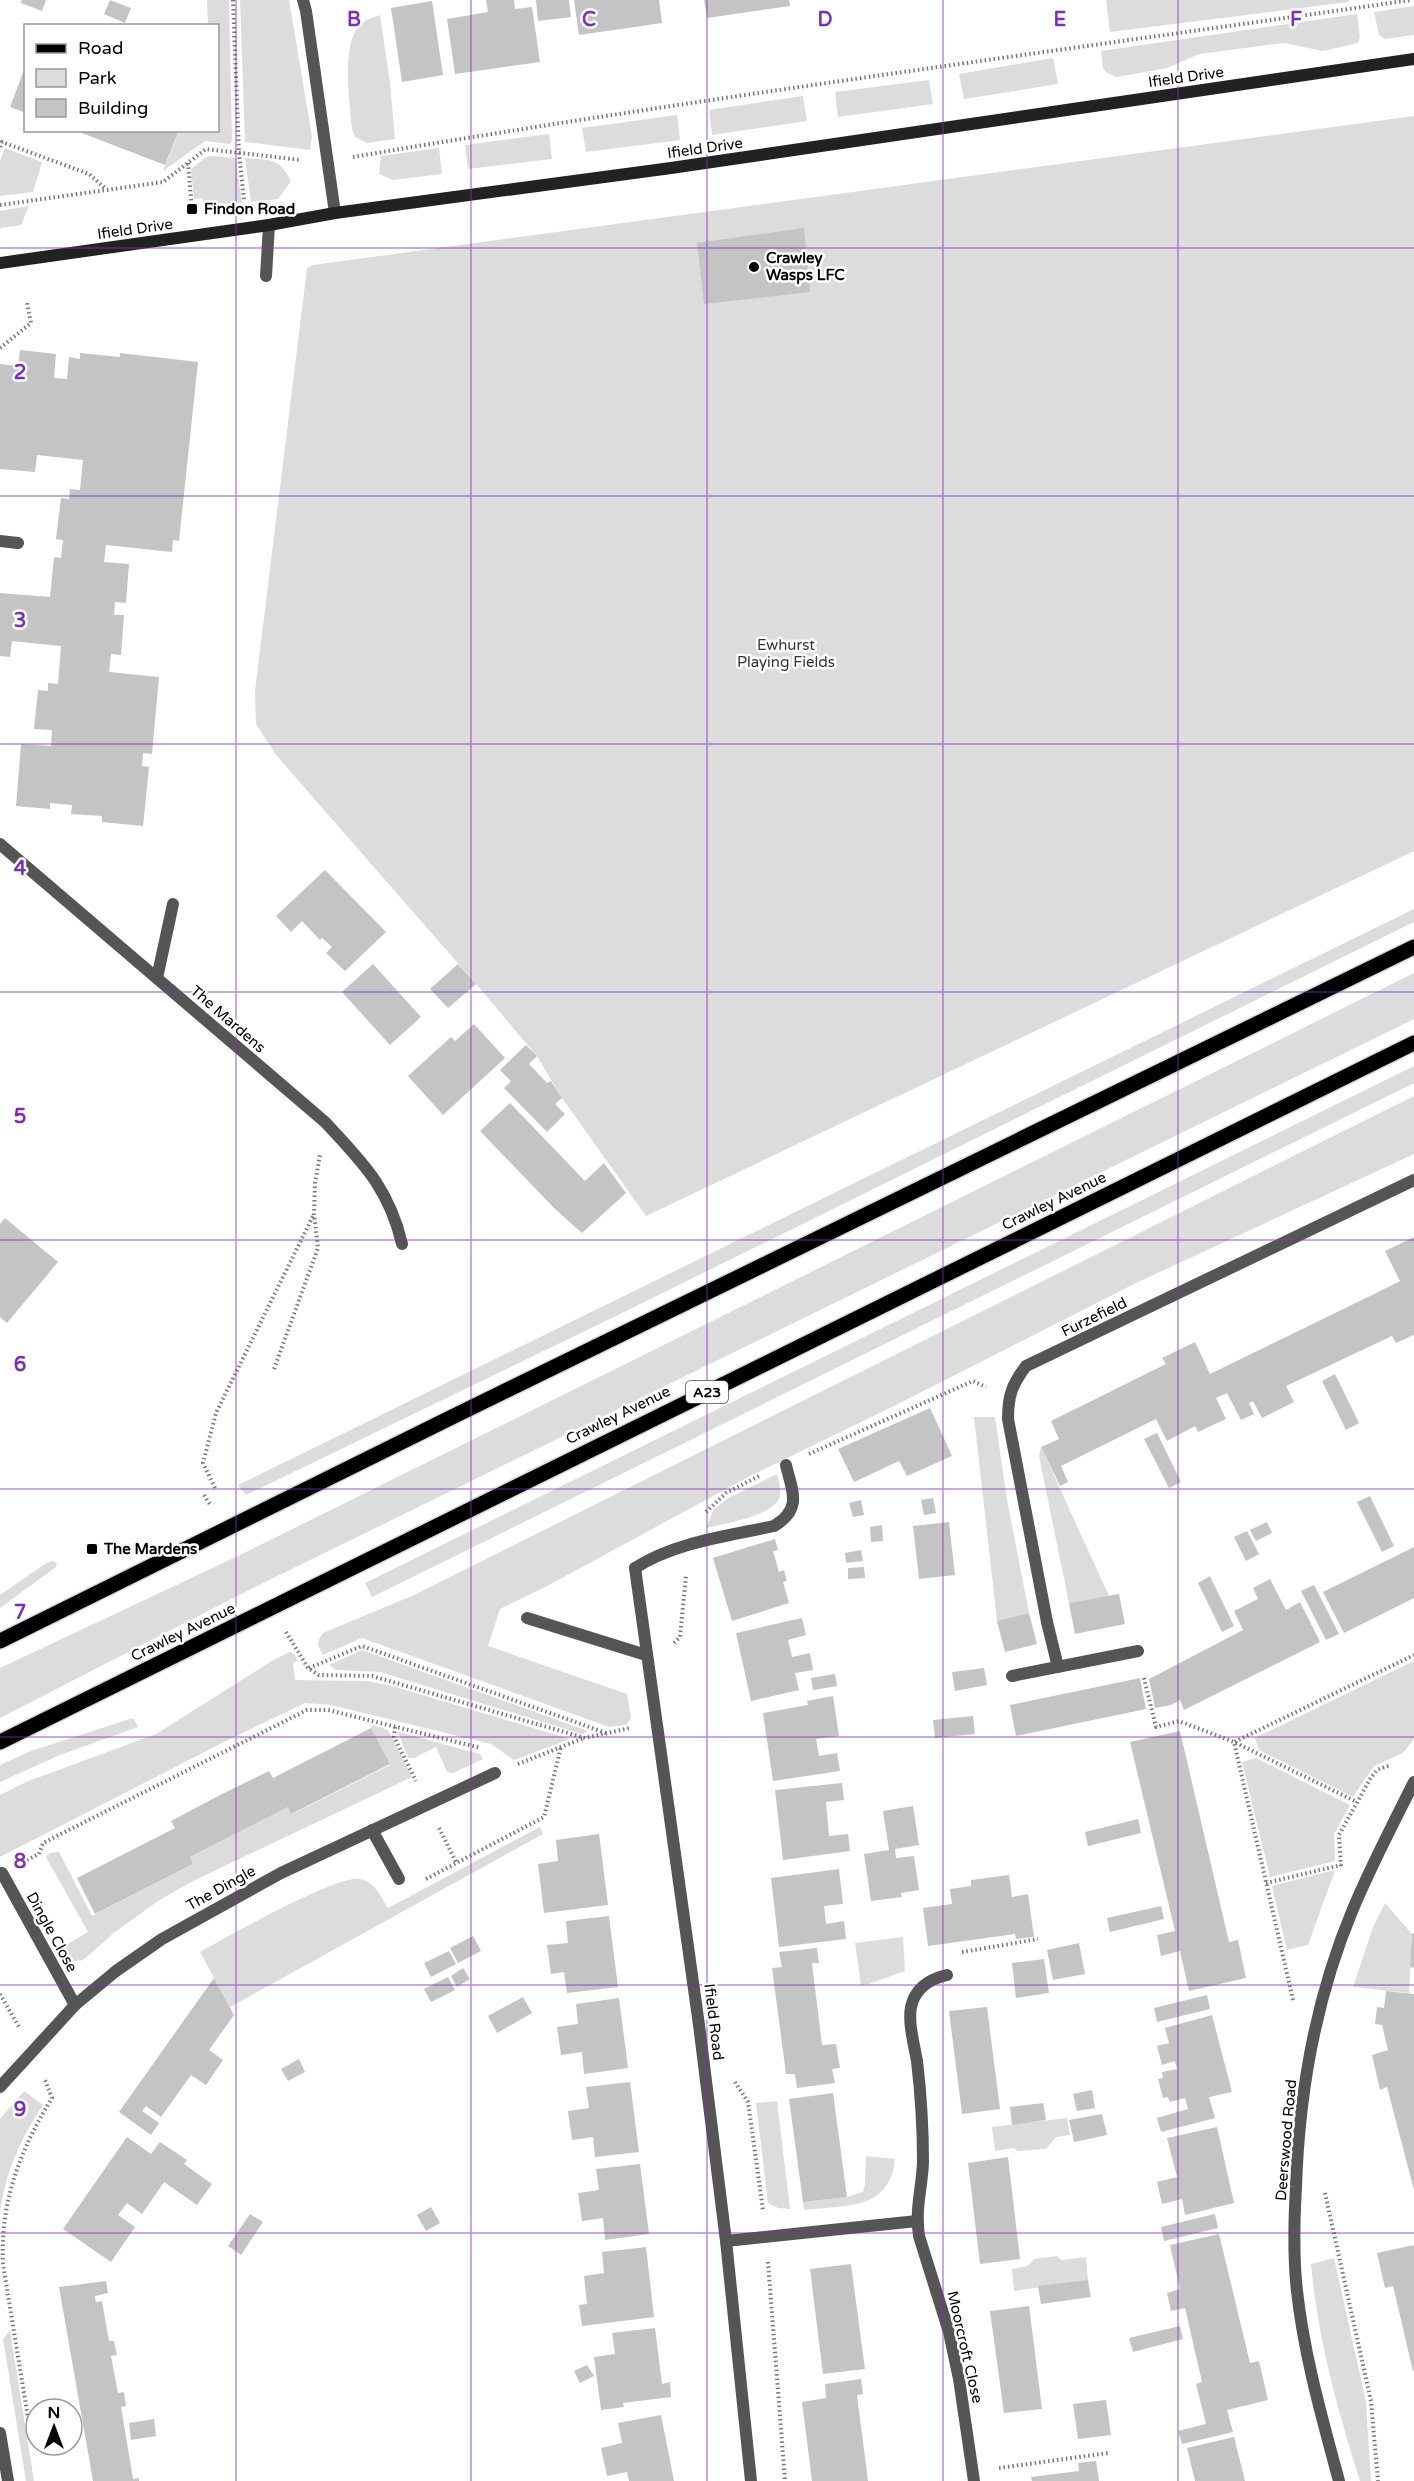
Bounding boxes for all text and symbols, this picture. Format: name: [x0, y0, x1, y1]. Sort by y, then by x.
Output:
text: B: [347, 8, 361, 32]
text: C: [582, 8, 596, 32]
text: D: [817, 8, 833, 32]
text: E: [1054, 8, 1067, 32]
text: F: [1290, 8, 1302, 32]
legend: [24, 24, 219, 132]
text: Road: [78, 37, 123, 59]
street label: Ifield Drive: [1147, 63, 1225, 91]
text: Park: [78, 67, 117, 89]
text: Building: [78, 97, 148, 119]
street label: Ifield Drive: [666, 134, 744, 162]
place label: Findon Road: [204, 200, 295, 218]
marker: Findon Road: [185, 202, 199, 216]
street label: Ifield Drive: [96, 215, 174, 243]
place label: Crawley Wasps LFC: [766, 249, 845, 285]
marker: Crawley Wasps LFC: [747, 260, 761, 274]
text: 2: [14, 361, 26, 385]
text: 3: [14, 609, 26, 633]
park label: Ewhurst Playing Fields: [737, 636, 835, 671]
text: 4: [14, 857, 27, 881]
street label: The Mardens: [187, 982, 269, 1056]
text: 5: [14, 1105, 26, 1129]
street label: Crawley Avenue: [999, 1168, 1109, 1234]
street label: Furzefield: [1058, 1293, 1130, 1341]
text: 6: [14, 1353, 26, 1377]
road number: A23: [686, 1381, 728, 1403]
street label: Crawley Avenue: [563, 1382, 673, 1448]
place label: The Mardens: [103, 1540, 197, 1558]
marker: The Mardens: [85, 1542, 99, 1556]
street label: Crawley Avenue: [128, 1599, 238, 1665]
text: 7: [14, 1601, 26, 1625]
text: 8: [14, 1850, 26, 1874]
street label: The Dingle: [183, 1862, 259, 1914]
street label: Dingle Close: [23, 1889, 81, 1975]
street label: Ifield Road: [700, 1983, 728, 2061]
street label: Deerswood Road: [1272, 2078, 1300, 2202]
text: 9: [14, 2098, 26, 2122]
street label: Moorcroft Close: [943, 2289, 987, 2405]
north arrow: [24, 2397, 84, 2457]
text: N: [48, 2403, 60, 2423]

